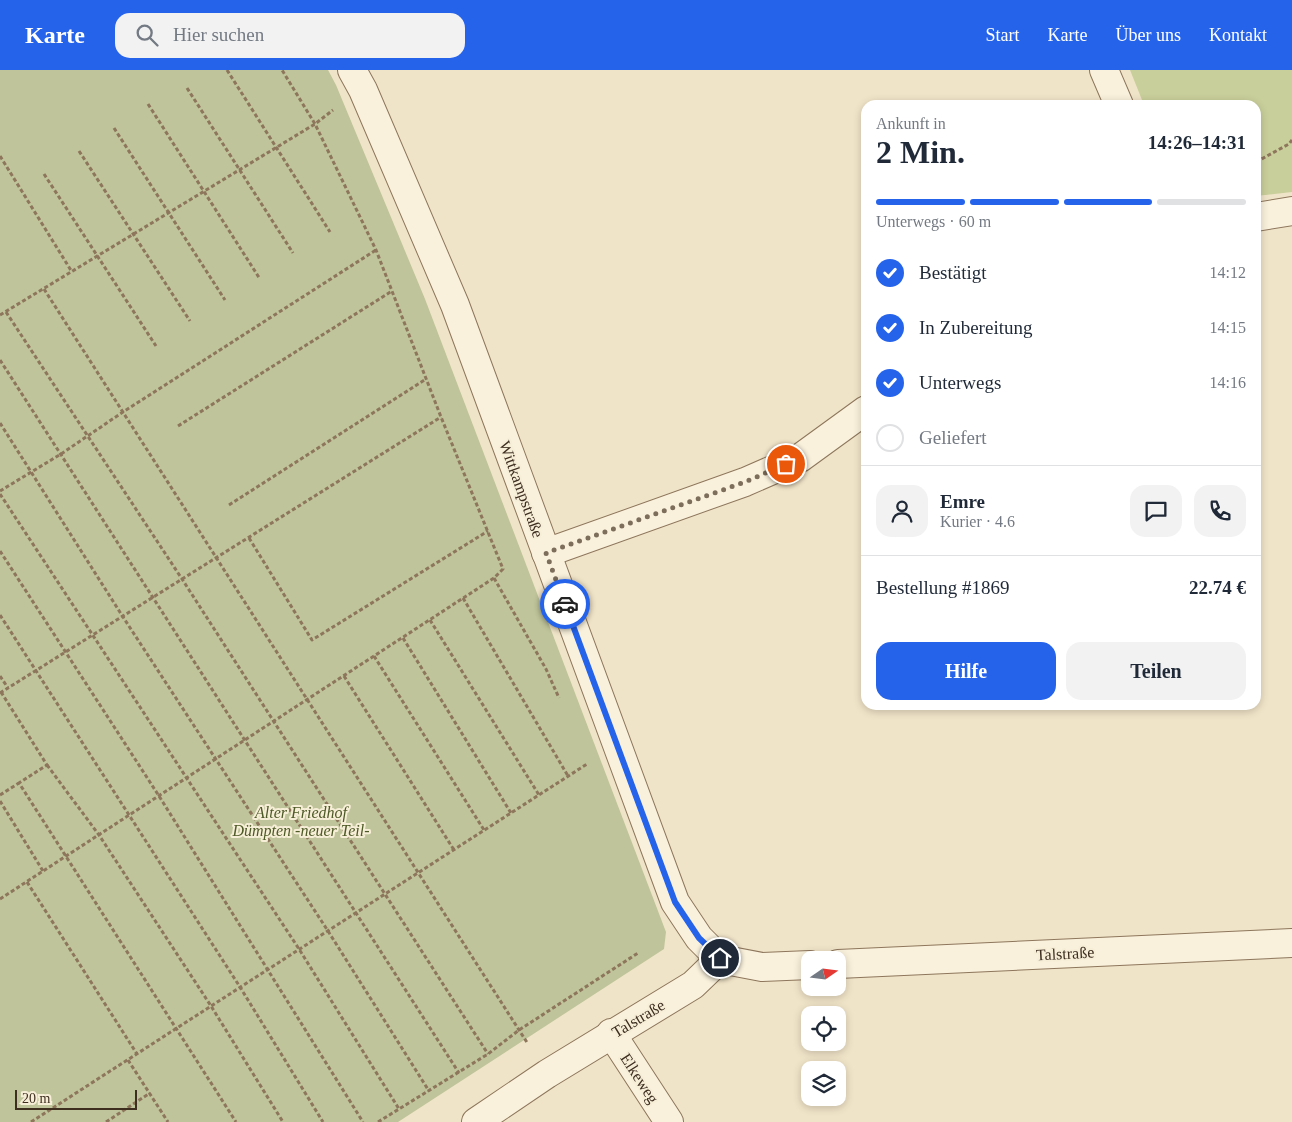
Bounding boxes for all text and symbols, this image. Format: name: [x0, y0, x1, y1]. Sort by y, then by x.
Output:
search box: [115, 13, 465, 58]
icon: search: [133, 21, 161, 49]
text: Karte: [25, 22, 85, 48]
text: Hier suchen: [173, 24, 264, 45]
text: Start: [986, 25, 1020, 45]
text: Karte: [1048, 25, 1088, 45]
text: Über uns: [1116, 25, 1181, 45]
text: Kontakt: [1209, 25, 1267, 45]
text: Ankunft in: [876, 115, 946, 132]
text: 14:26–14:31: [1148, 132, 1246, 153]
text: 2 Min.: [876, 134, 965, 170]
text: Unterwegs · 60 m: [876, 213, 991, 230]
icon: check: [876, 259, 904, 287]
text: Bestätigt: [919, 262, 987, 283]
text: 14:12: [1210, 264, 1246, 281]
icon: check: [876, 314, 904, 342]
text: In Zubereitung: [919, 317, 1032, 338]
text: 14:15: [1210, 319, 1246, 336]
icon: check: [876, 369, 904, 397]
text: Unterwegs: [919, 372, 1001, 393]
text: 14:16: [1210, 374, 1246, 391]
text: Geliefert: [919, 427, 987, 448]
street label: Wittkampstraße: [495, 439, 547, 540]
pin: [765, 443, 807, 485]
icon: bag: [772, 450, 800, 478]
button: person: [876, 485, 928, 537]
button: chat: [1130, 485, 1182, 537]
button: phone: [1194, 485, 1246, 537]
text: Emre: [940, 491, 985, 512]
text: Kurier · 4.6: [940, 513, 1015, 530]
text: Bestellung #1869: [876, 577, 1010, 598]
text: 22.74 €: [1189, 577, 1246, 598]
courier: [540, 579, 590, 629]
icon: car: [551, 590, 579, 618]
button: Hilfe: [876, 642, 1056, 700]
button: Teilen: [1066, 642, 1246, 700]
park label: Alter Friedhof Dümpten -neuer Teil-: [231, 804, 370, 840]
pin: [699, 937, 741, 979]
street label: Talstraße: [1035, 943, 1095, 964]
icon: home: [706, 944, 734, 972]
north arrow: [801, 951, 846, 996]
map controls: [801, 951, 846, 1106]
street label: Talstraße: [609, 996, 668, 1041]
button: locate: [801, 1006, 846, 1051]
street label: Elkeweg: [616, 1050, 662, 1107]
button: layers: [801, 1061, 846, 1106]
scale bar: [15, 1087, 138, 1110]
text: 20 m: [22, 1091, 50, 1106]

